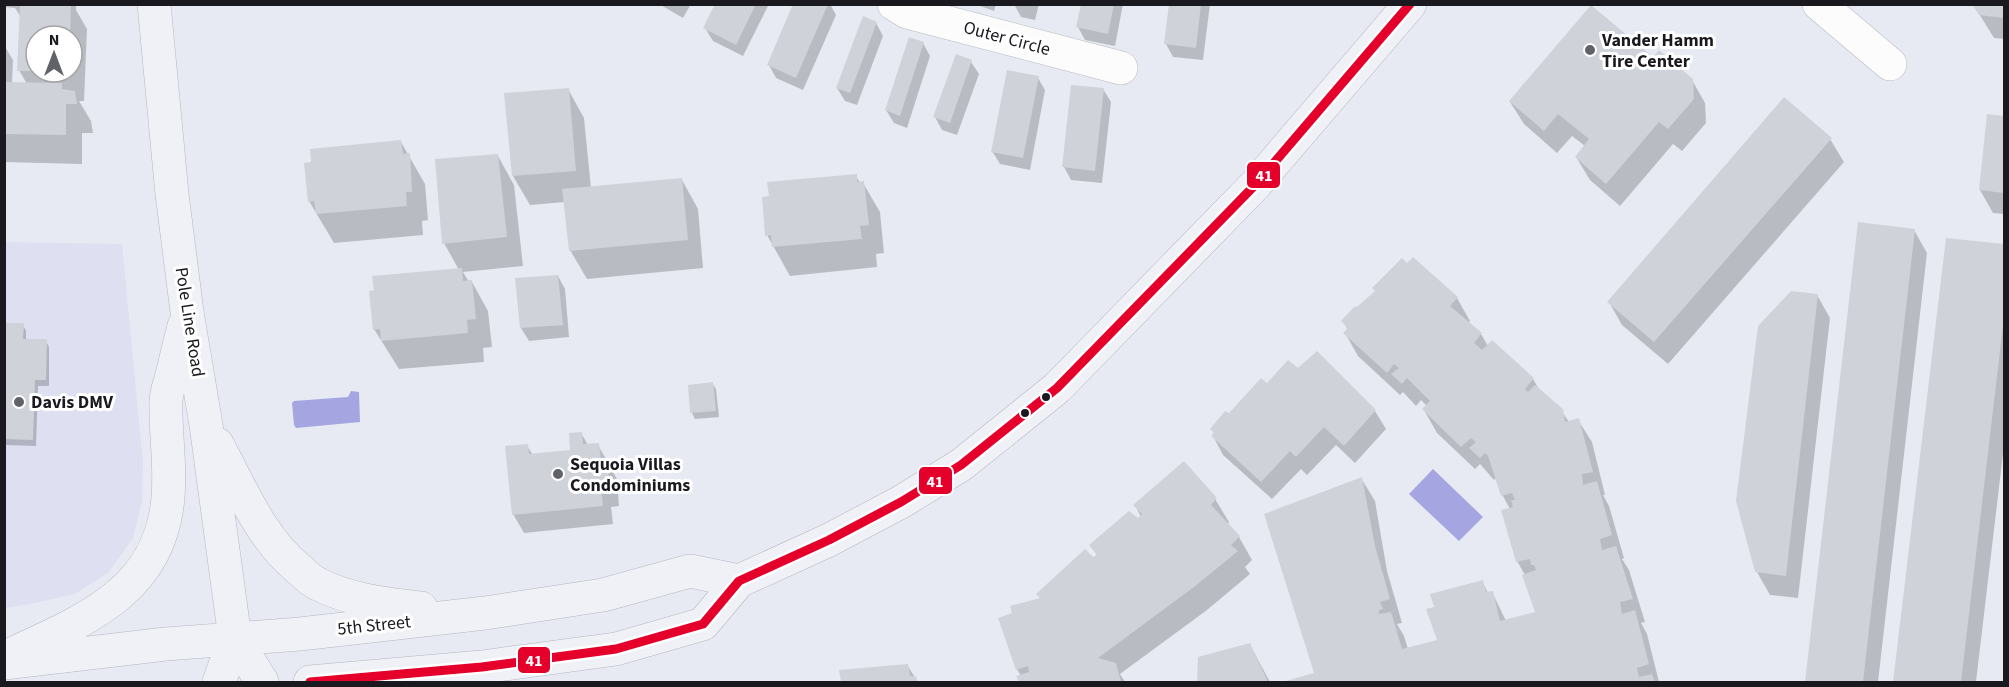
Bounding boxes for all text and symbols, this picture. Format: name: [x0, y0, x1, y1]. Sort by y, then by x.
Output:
street label: Outer Circle: [961, 15, 1053, 62]
north arrow: [24, 24, 84, 84]
place label: Vander Hamm Tire Center: [1601, 28, 1714, 74]
text: N: [49, 29, 59, 51]
marker: Vander Hamm Tire Center: [1583, 43, 1597, 57]
line badge: 41: [1246, 161, 1281, 189]
text: 41: [1256, 165, 1272, 187]
street label: Pole Line Road: [168, 265, 211, 379]
place label: Davis DMV: [31, 390, 114, 415]
unlabelled marker: [1040, 391, 1052, 403]
marker: Davis DMV: [12, 395, 26, 409]
unlabelled marker: [1019, 407, 1031, 419]
place label: Sequoia Villas Condominiums: [570, 452, 690, 498]
line badge: 41: [918, 466, 953, 495]
marker: Sequoia Villas Condominiums: [551, 467, 565, 481]
text: 41: [927, 471, 943, 493]
street label: 5th Street: [336, 609, 412, 642]
line badge: 41: [517, 646, 551, 674]
text: 41: [526, 650, 542, 672]

